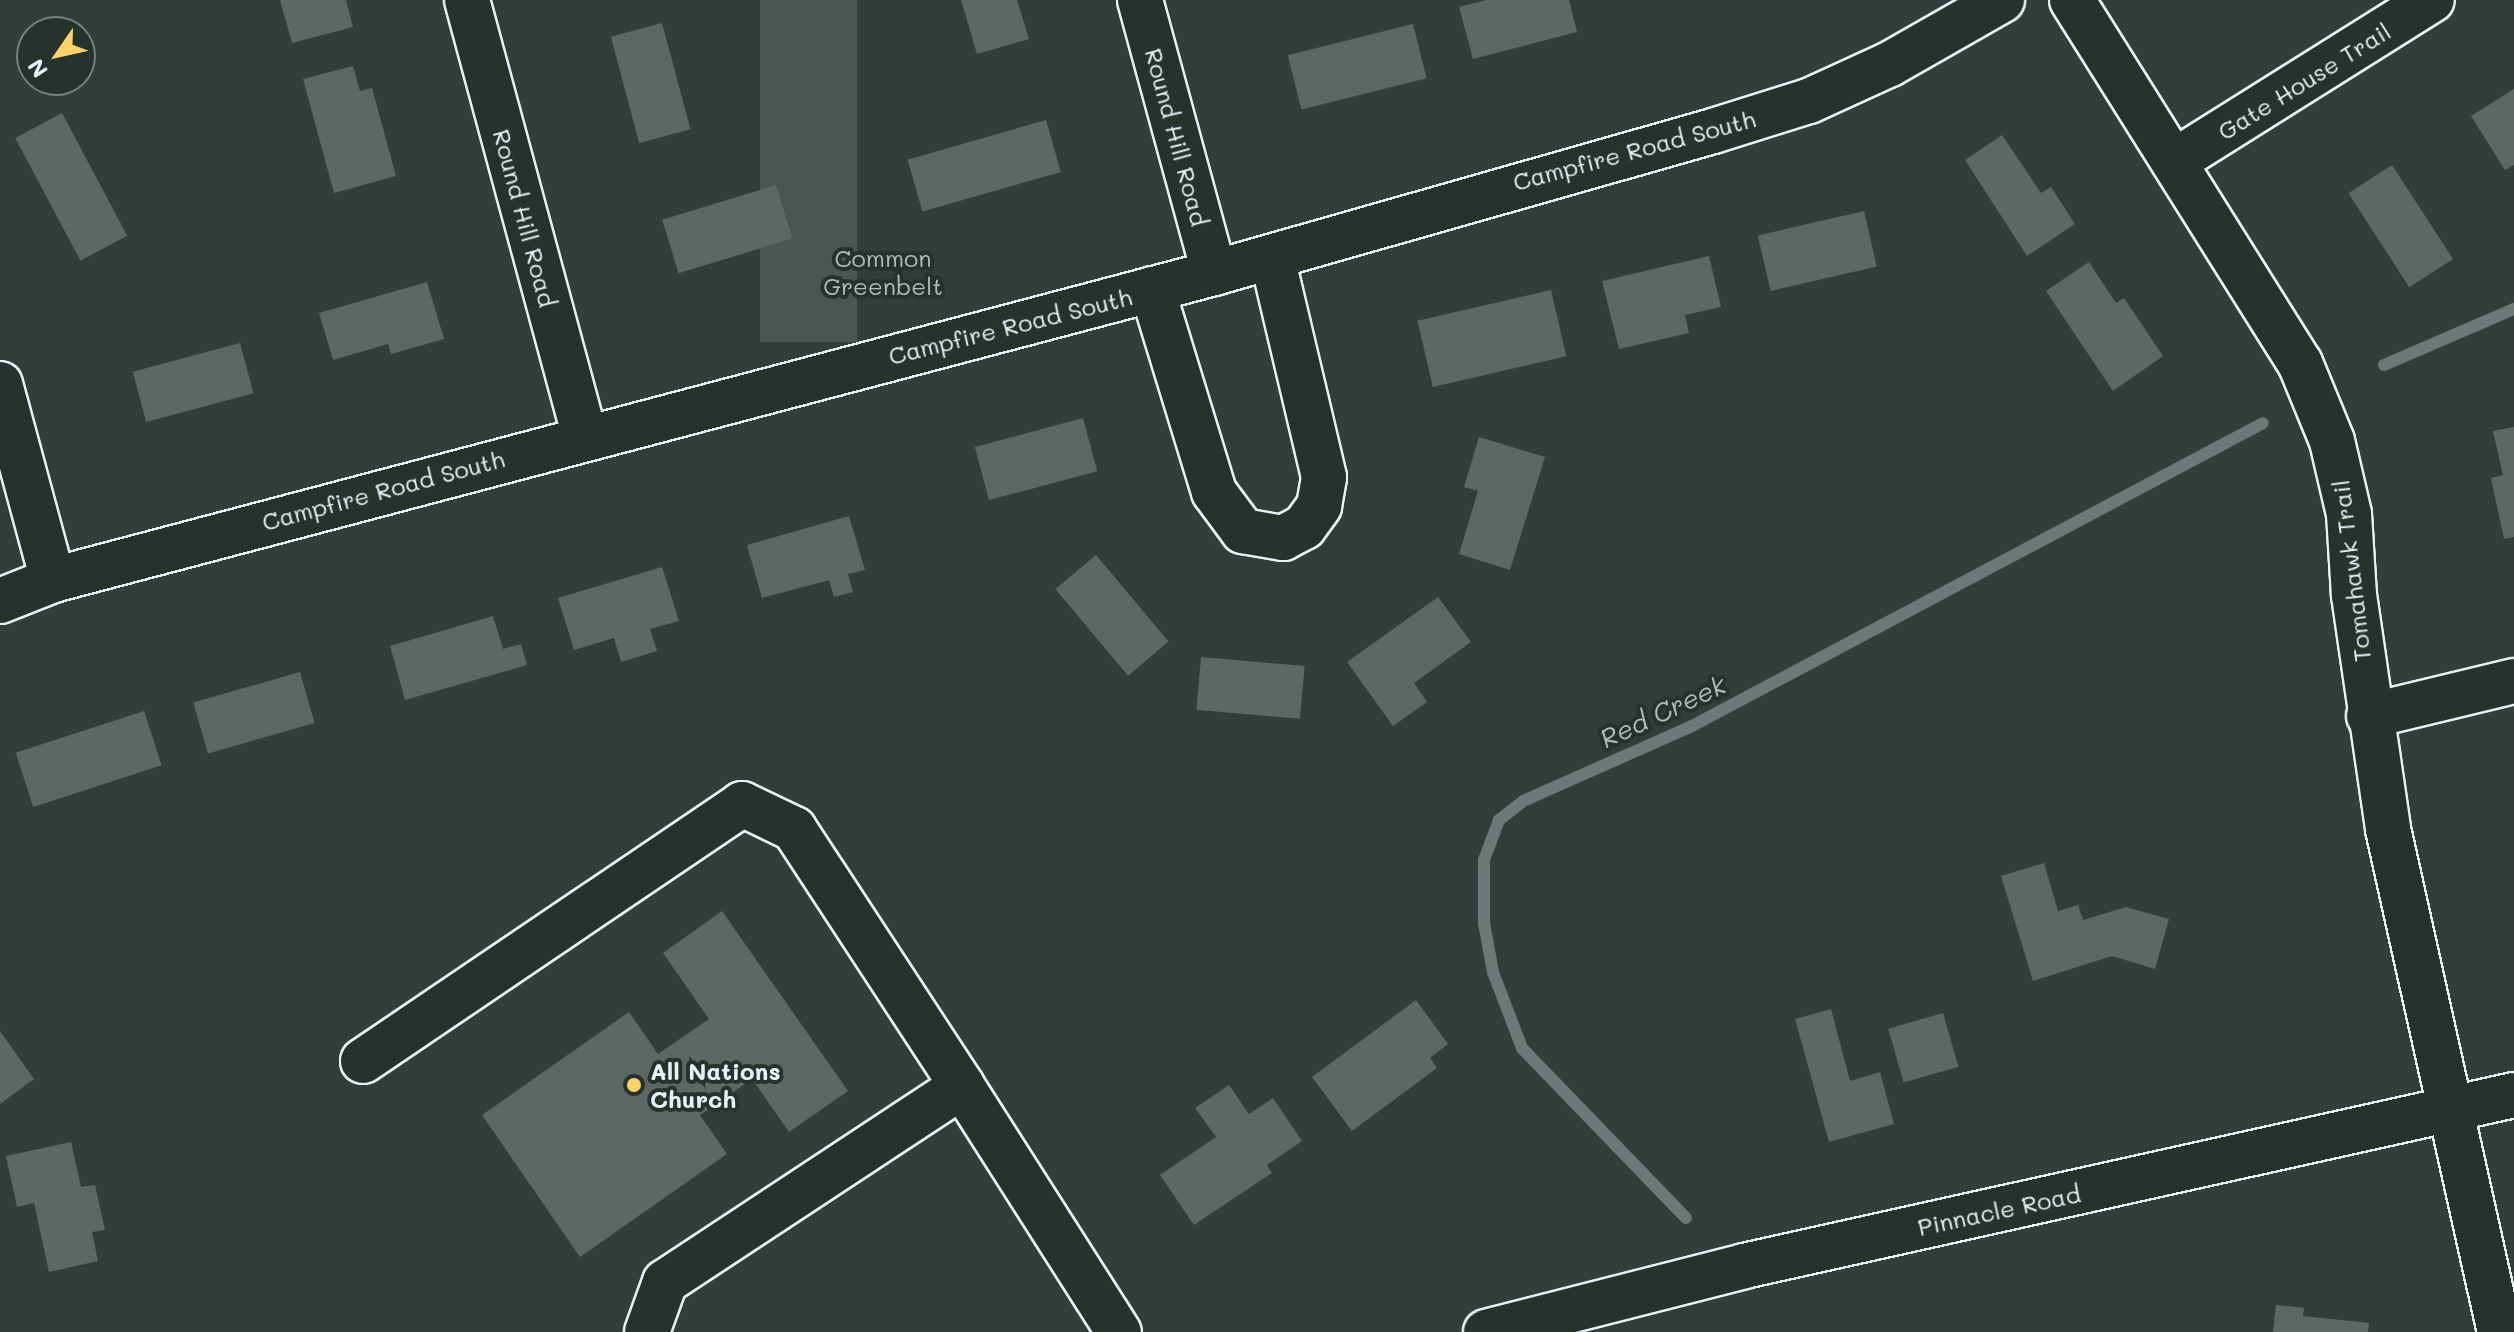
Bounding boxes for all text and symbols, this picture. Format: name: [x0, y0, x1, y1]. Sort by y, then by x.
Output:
north arrow: [16, 16, 96, 96]
street label: Gate House Trail: [2212, 16, 2396, 146]
street label: Round Hill Road: [1139, 45, 1215, 229]
text: N: [21, 54, 54, 84]
street label: Campfire Road South: [1510, 104, 1758, 196]
street label: Round Hill Road: [487, 126, 563, 310]
park label: Common Greenbelt: [823, 244, 943, 300]
street label: Campfire Road South: [885, 282, 1135, 370]
street label: Campfire Road South: [259, 444, 507, 536]
street label: Tomahawk Trail: [2326, 478, 2376, 664]
water label: Red Creek: [1595, 669, 1731, 755]
place label: All Nations Church: [650, 1057, 780, 1113]
marker: All Nations Church: [625, 1076, 643, 1094]
street label: Pinnacle Road: [1915, 1179, 2083, 1241]

